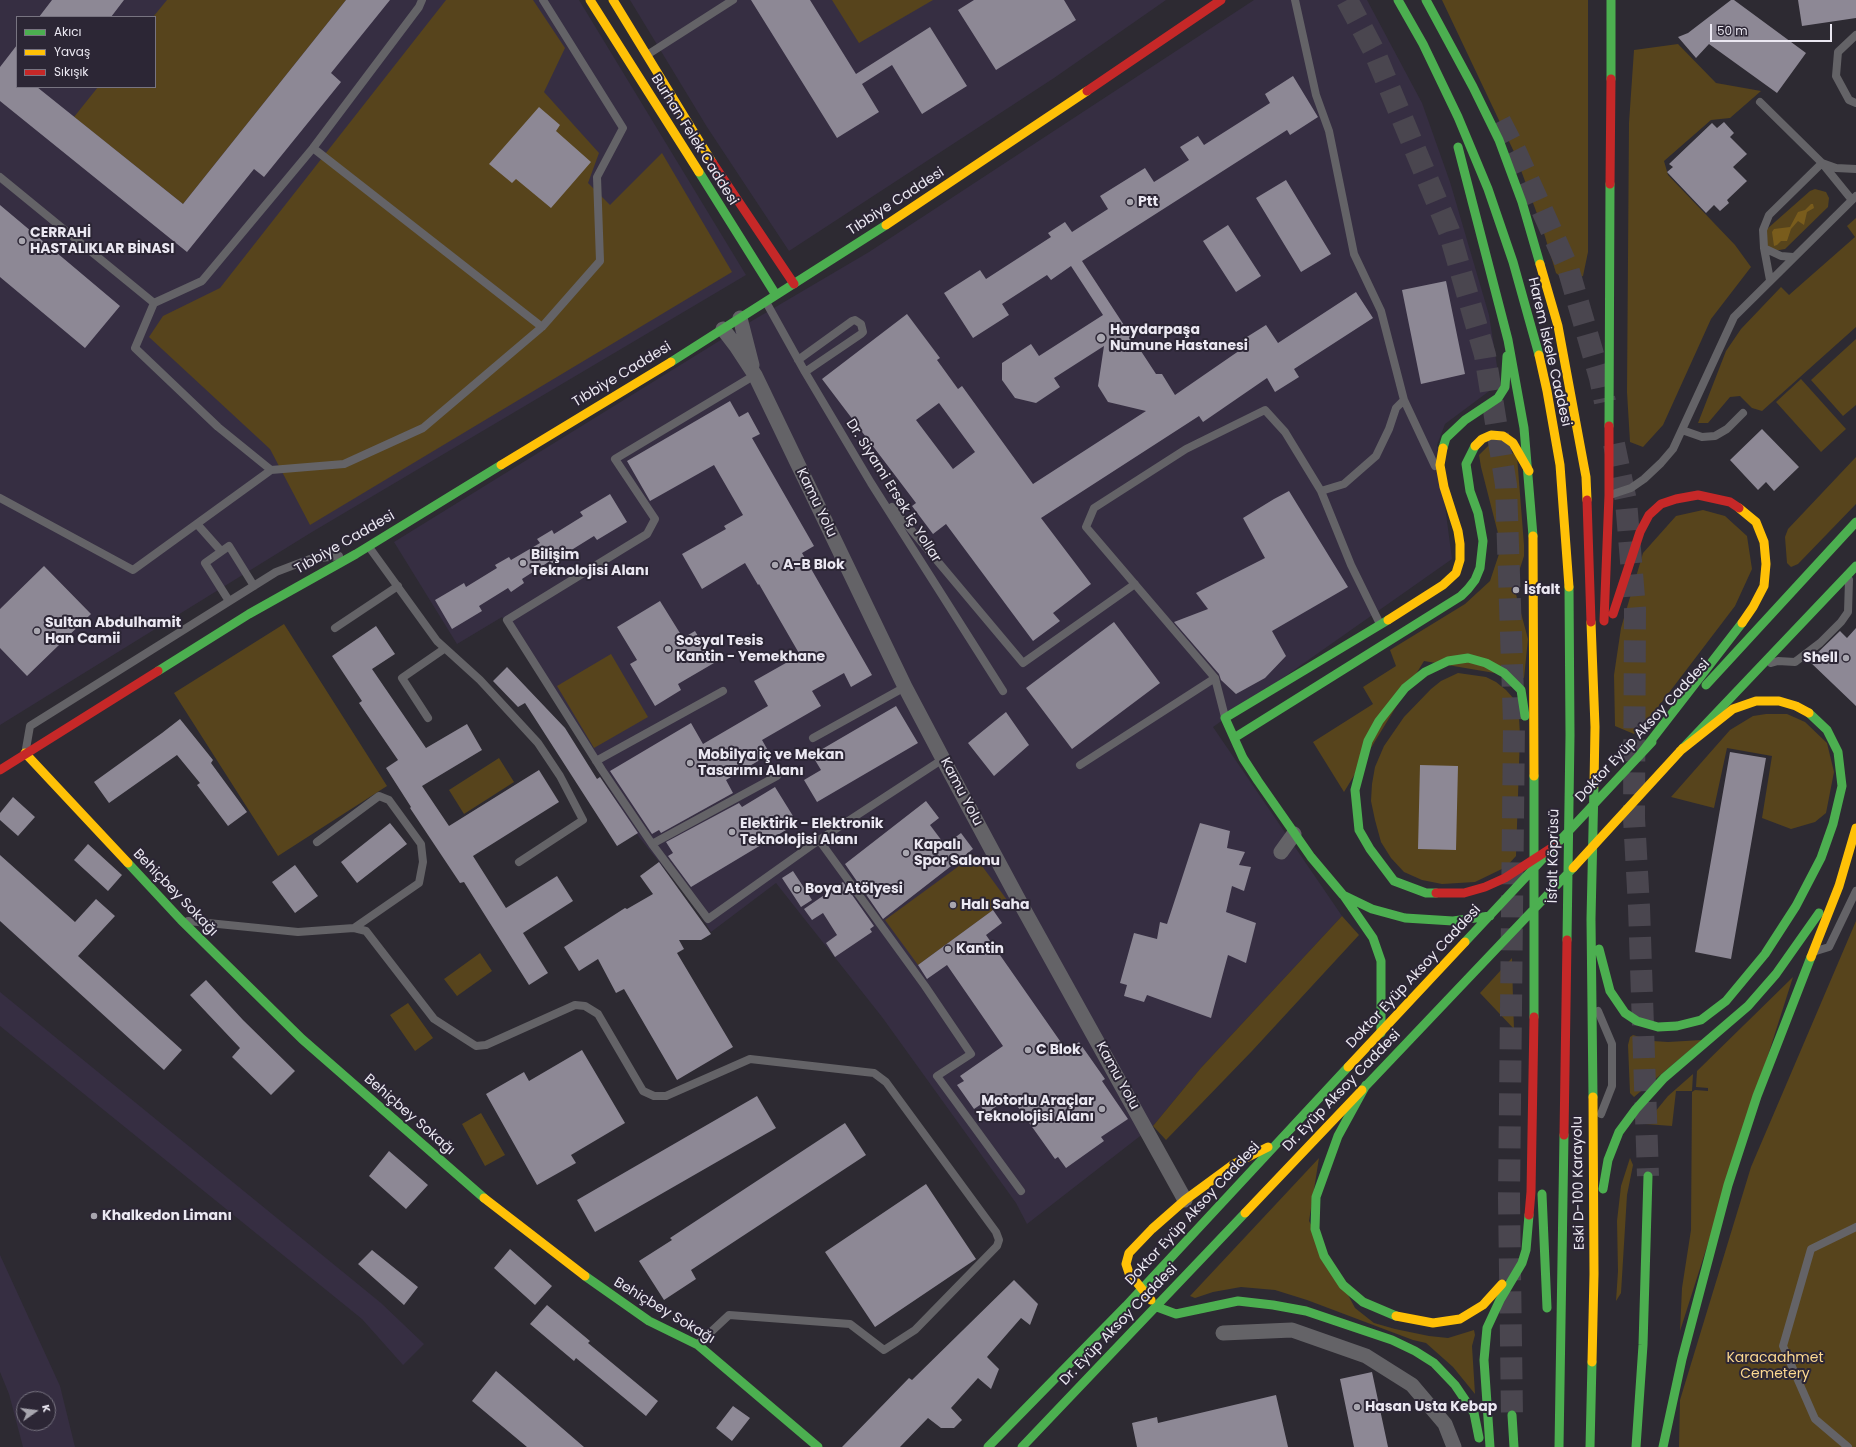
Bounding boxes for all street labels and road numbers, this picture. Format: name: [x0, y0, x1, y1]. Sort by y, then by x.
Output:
street label: Burhan Felek Caddesi: [647, 71, 741, 209]
street label: Tıbbiye Caddesi: [844, 164, 948, 240]
street label: Harem İskele Caddesi: [1524, 276, 1574, 428]
street label: Tıbbiye Caddesi: [570, 339, 674, 411]
street label: Dr. Siyami Ersek iç Yollar: [842, 416, 944, 566]
street label: Kamu Yolu: [792, 466, 840, 540]
street label: Tıbbiye Caddesi: [292, 508, 398, 578]
street label: Doktor Eyüp Aksoy Caddesi: [1572, 656, 1714, 806]
street label: Kamu Yolu: [936, 755, 986, 829]
street label: İsfalt Köprüsü: [1545, 809, 1563, 903]
street label: Behiçbey Sokağı: [129, 846, 221, 940]
street label: Doktor Eyüp Aksoy Caddesi: [1343, 902, 1485, 1052]
street label: Dr. Eyüp Aksoy Caddesi: [1280, 1027, 1404, 1155]
street label: Kamu Yolu: [1092, 1039, 1142, 1113]
street label: Behiçbey Sokağı: [360, 1071, 458, 1159]
street label: Eski D-100 Karayolu: [1569, 1116, 1589, 1250]
street label: Doktor Eyüp Aksoy Caddesi: [1122, 1139, 1264, 1289]
street label: Dr. Eyüp Aksoy Caddesi: [1057, 1261, 1181, 1389]
street label: Behiçbey Sokağı: [611, 1274, 717, 1348]

